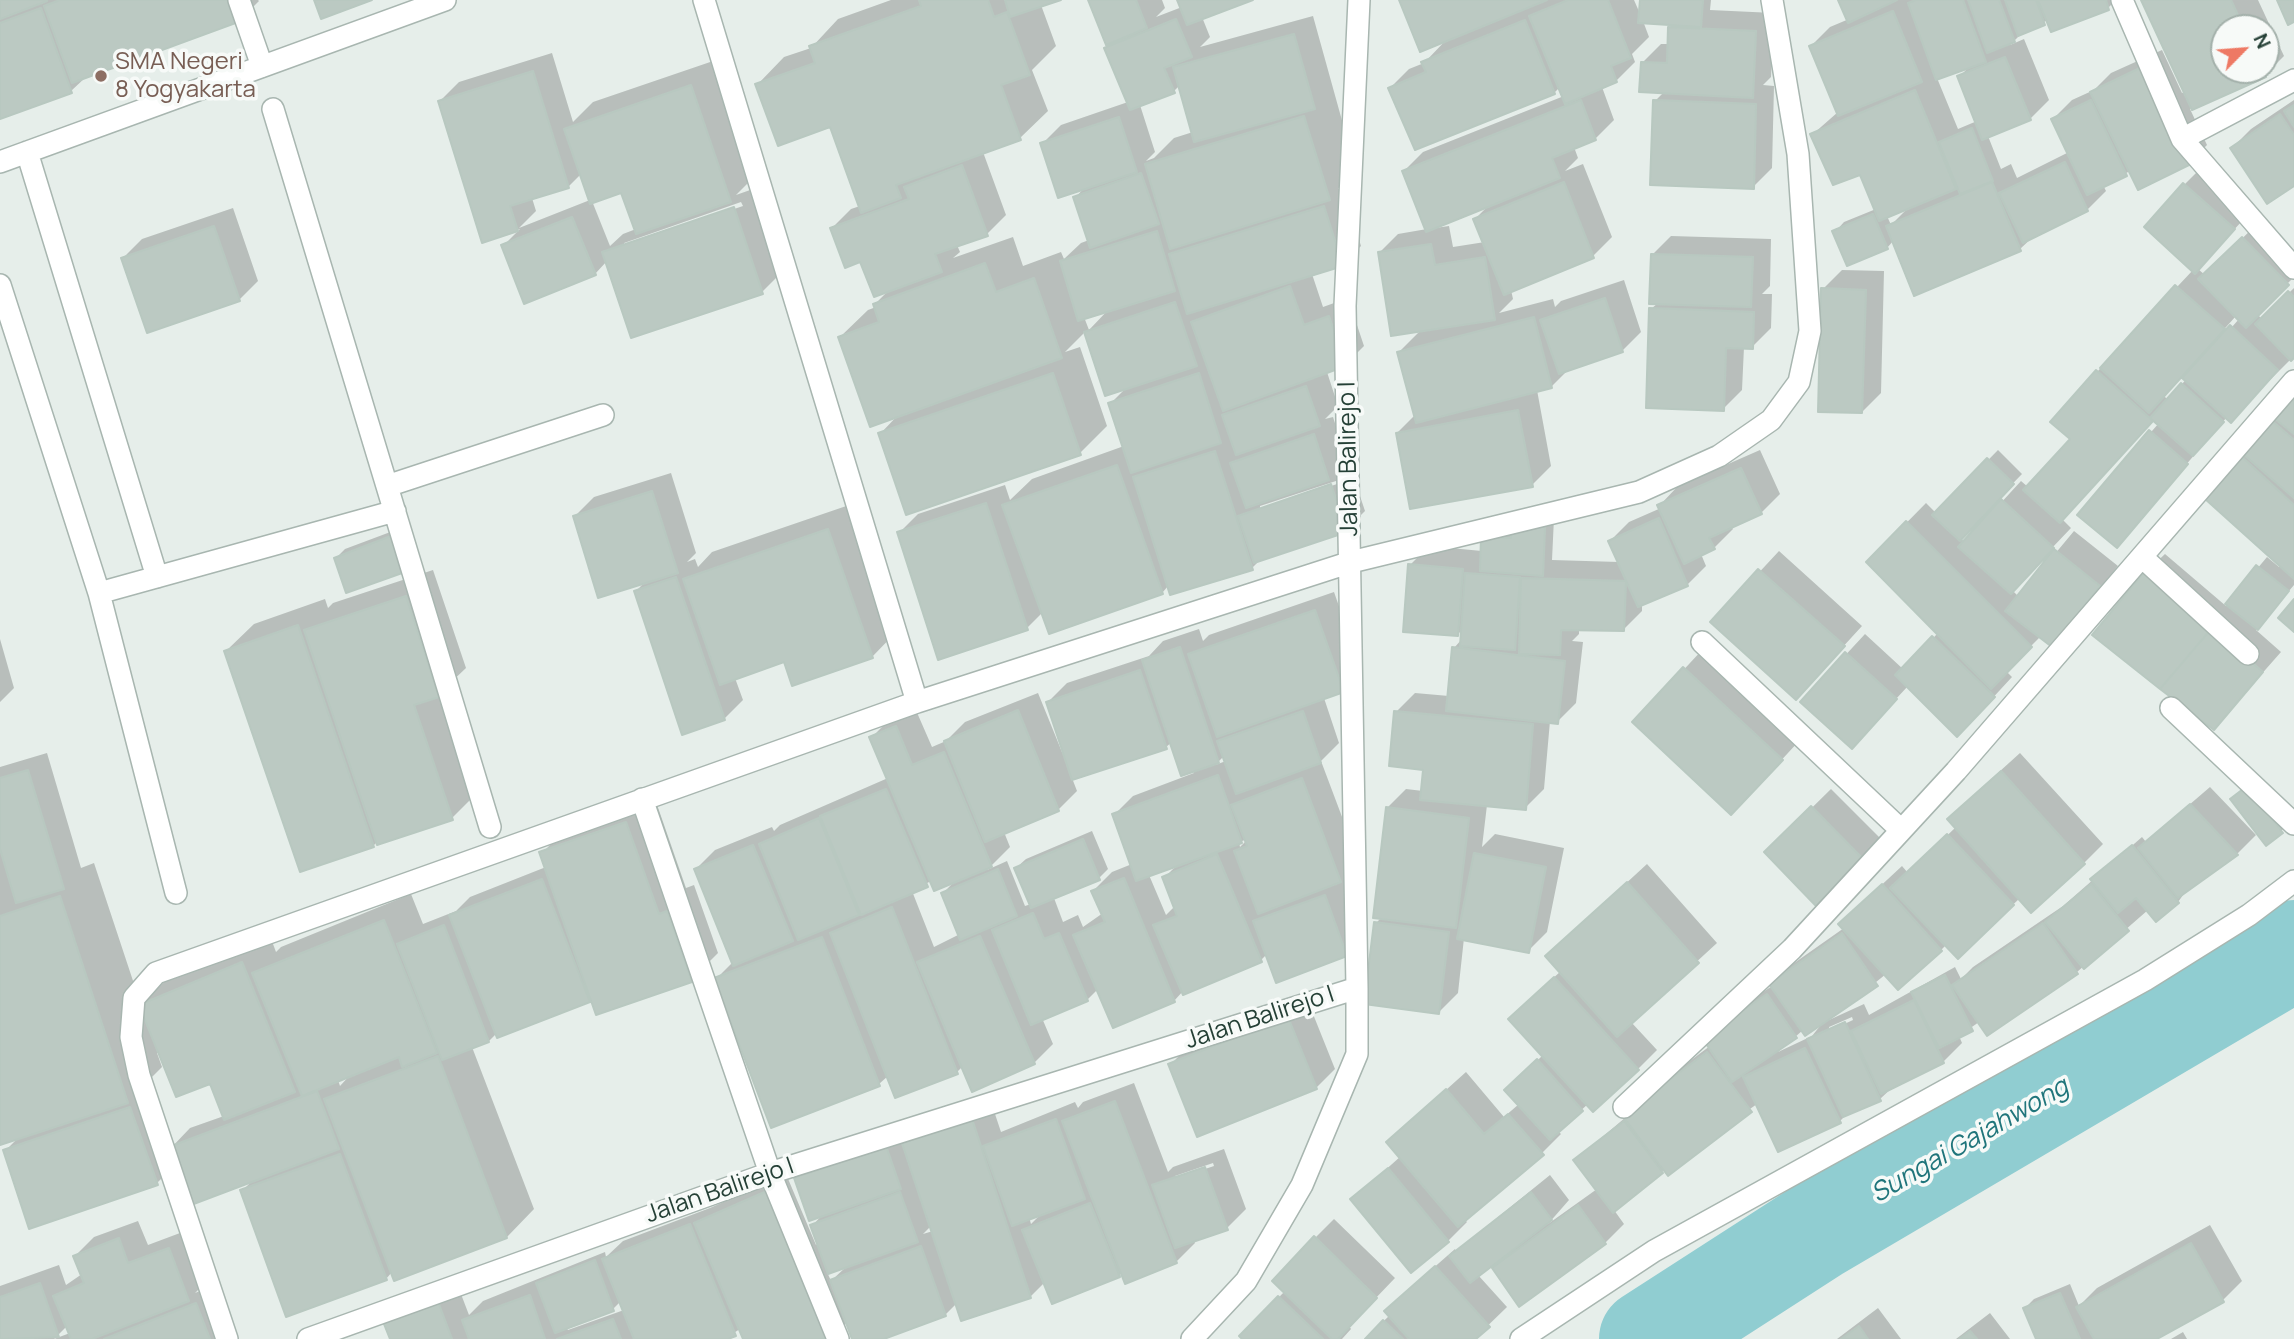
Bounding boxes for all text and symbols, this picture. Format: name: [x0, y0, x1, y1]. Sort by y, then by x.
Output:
north arrow: [2210, 14, 2280, 84]
text: N: [2248, 29, 2277, 53]
place label: SMA Negeri 8 Yogyakarta: [115, 48, 256, 104]
marker: SMA Negeri 8 Yogyakarta: [93, 68, 109, 84]
street label: Jalan Balirejo I: [1333, 381, 1365, 537]
street label: Jalan Balirejo I: [1182, 980, 1338, 1056]
water label: Sungai Gajahwong: [1866, 1072, 2074, 1210]
street label: Jalan Balirejo I: [642, 1152, 798, 1230]

